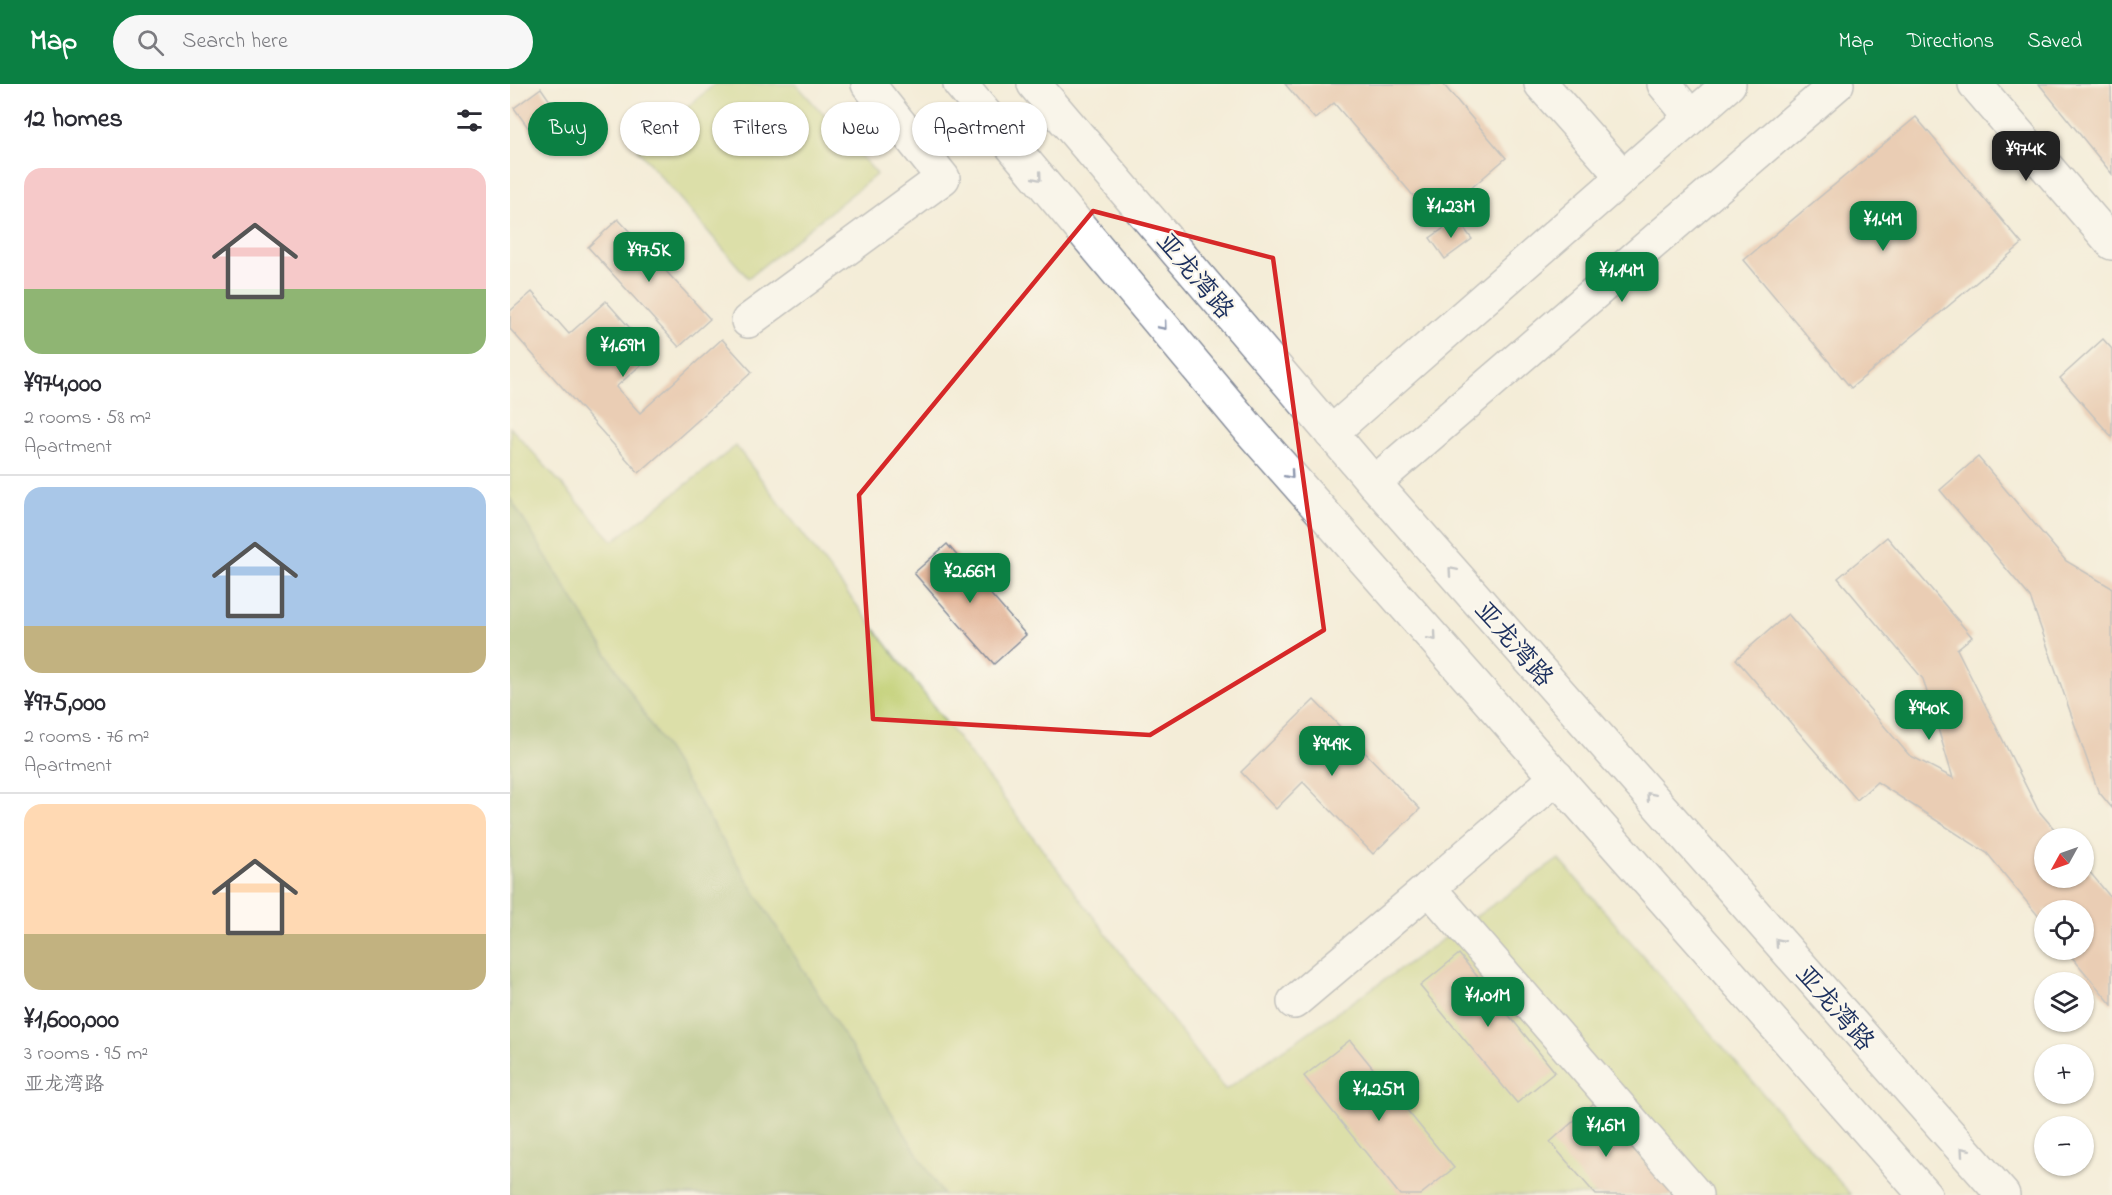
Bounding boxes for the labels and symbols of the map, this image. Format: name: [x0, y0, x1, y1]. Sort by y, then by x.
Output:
pin: ¥974K: [1984, 131, 2068, 182]
one-way arrow: [1030, 170, 1041, 181]
pin: ¥1.23M: [1402, 188, 1500, 239]
pin: ¥1.4M: [1841, 201, 1925, 252]
street label: 亚龙湾路: [1146, 225, 1242, 329]
pin: ¥975K: [607, 232, 691, 283]
pin: ¥1.14M: [1573, 252, 1671, 303]
one-way arrow: [1156, 319, 1167, 330]
pin: ¥1.69M: [574, 327, 672, 378]
one-way arrow: [1283, 468, 1294, 479]
pin: ¥2.66M: [921, 553, 1019, 604]
one-way arrow: [1448, 567, 1459, 578]
street label: 亚龙湾路: [1464, 593, 1561, 697]
one-way arrow: [1426, 630, 1437, 641]
pin: ¥940K: [1887, 690, 1971, 741]
pin: ¥949K: [1290, 726, 1374, 777]
one-way arrow: [1646, 792, 1657, 803]
north arrow: [2034, 828, 2094, 888]
one-way arrow: [1775, 938, 1786, 949]
street label: 亚龙湾路: [1785, 957, 1882, 1061]
pin: ¥1.01M: [1439, 977, 1537, 1028]
pin: ¥1.25M: [1330, 1071, 1428, 1122]
pin: ¥1.6M: [1564, 1107, 1648, 1158]
one-way arrow: [1960, 1147, 1971, 1158]

